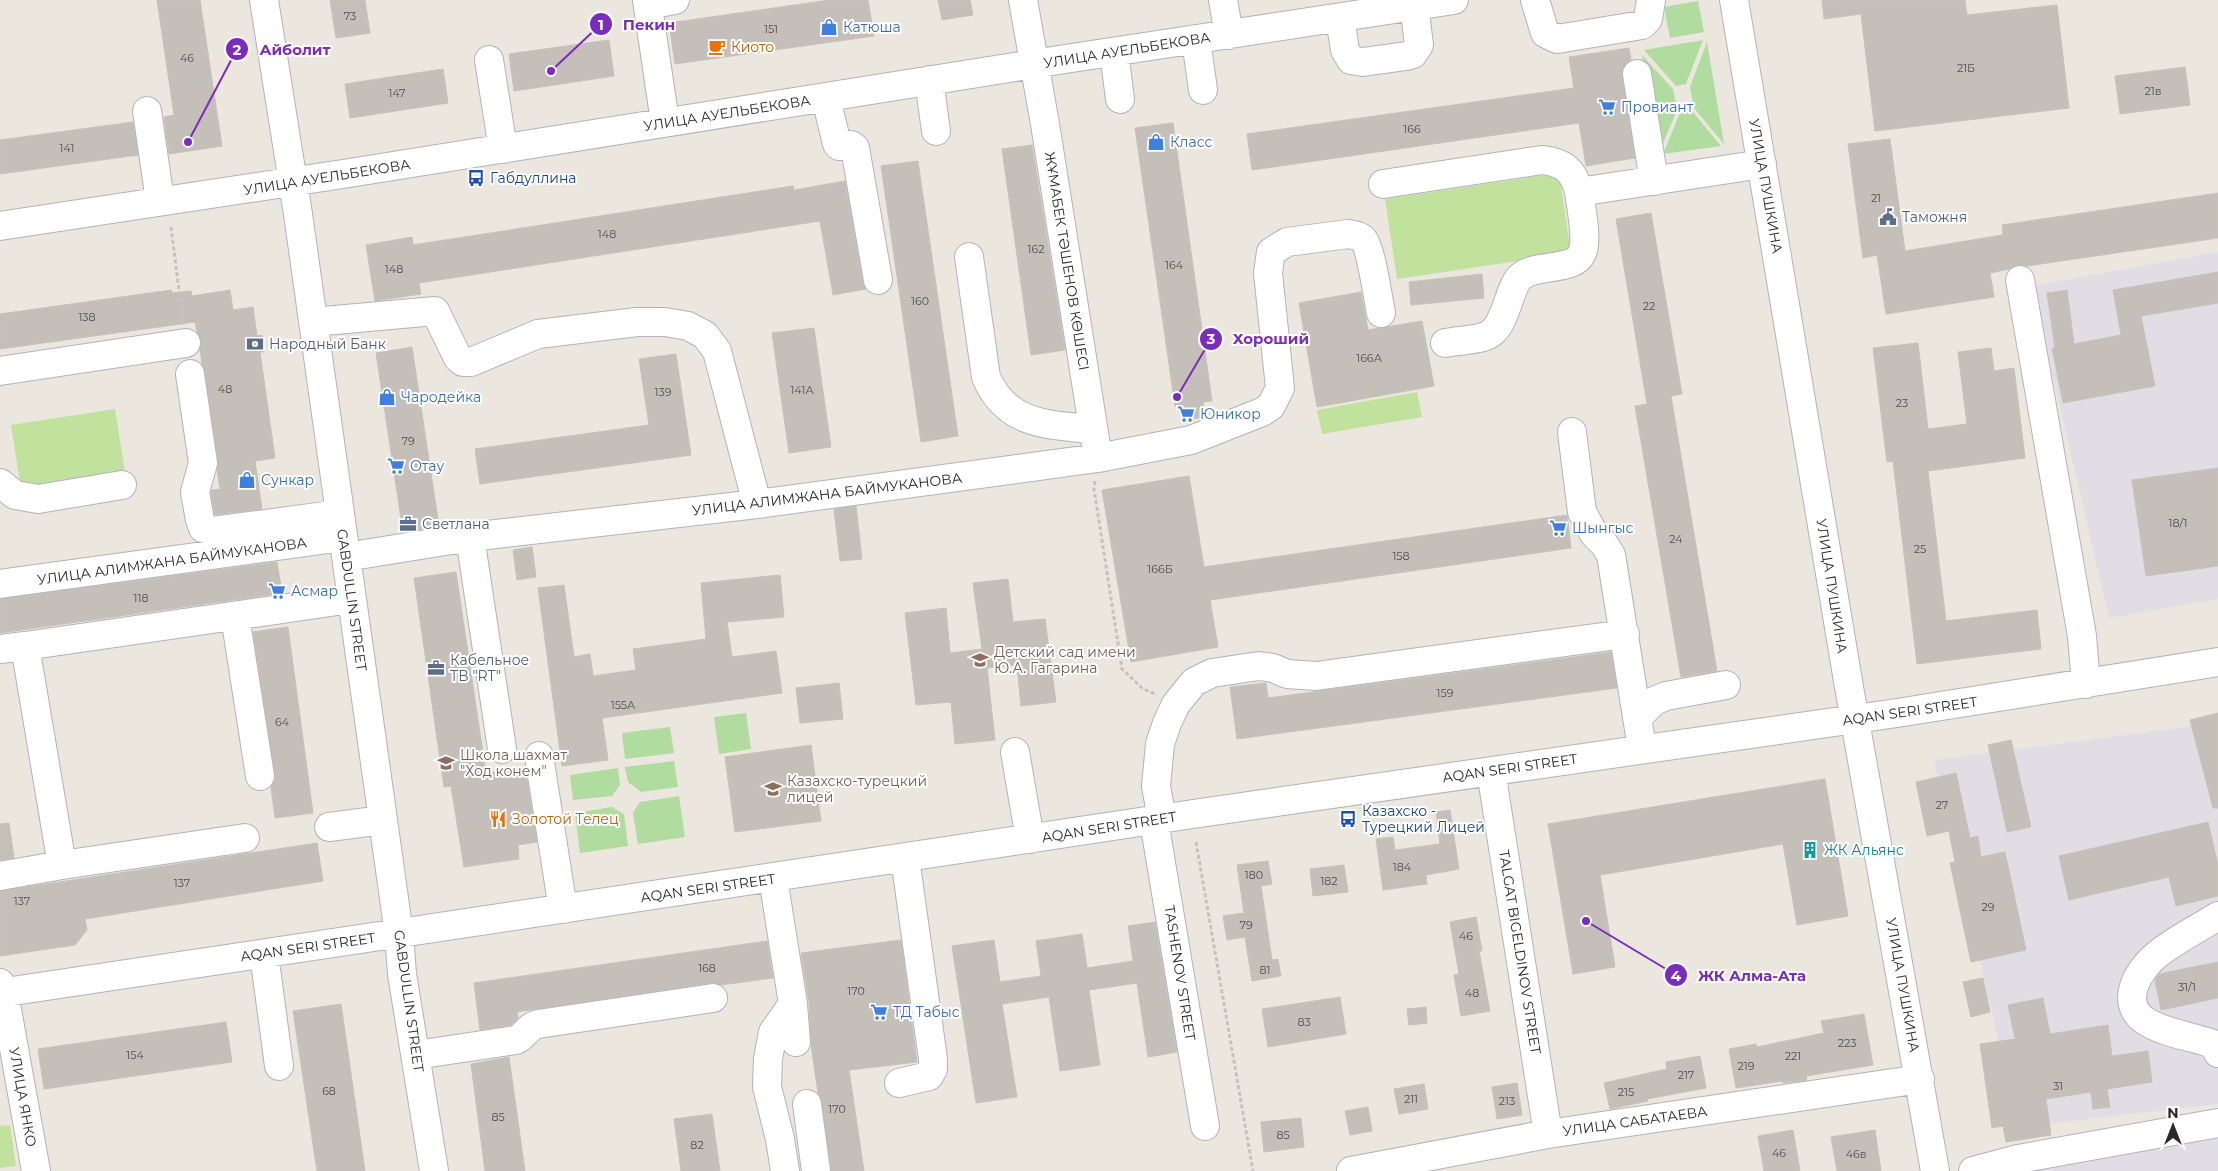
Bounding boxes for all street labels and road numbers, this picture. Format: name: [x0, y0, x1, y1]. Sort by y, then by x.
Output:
street label: УЛИЦА АУЕЛЬБЕКОВА: [1042, 28, 1212, 72]
street label: УЛИЦА АУЕЛЬБЕКОВА: [642, 91, 812, 135]
street label: УЛИЦА ПУШКИНА: [1745, 117, 1787, 255]
street label: ЖҰМАБЕК ТӘШЕНОВ КӨШЕСІ: [1041, 150, 1093, 372]
street label: УЛИЦА АУЕЛЬБЕКОВА: [242, 155, 412, 199]
street label: УЛИЦА АЛИМЖАНА БАЙМУКАНОВА: [691, 468, 964, 520]
street label: УЛИЦА ПУШКИНА: [1812, 517, 1852, 655]
street label: GABDULLIN STREET: [333, 528, 371, 672]
street label: УЛИЦА АЛИМЖАНА БАЙМУКАНОВА: [36, 533, 308, 589]
street label: AQAN SERI STREET: [1841, 693, 1979, 729]
street label: AQAN SERI STREET: [1441, 750, 1579, 786]
street label: AQAN SERI STREET: [1040, 807, 1178, 847]
street label: TALGAT BIGELDINOV STREET: [1495, 849, 1545, 1055]
street label: AQAN SERI STREET: [639, 870, 777, 906]
street label: TASHENOV STREET: [1160, 904, 1200, 1042]
street label: УЛИЦА ПУШКИНА: [1882, 916, 1924, 1054]
street label: AQAN SERI STREET: [239, 929, 377, 965]
street label: GABDULLIN STREET: [390, 929, 428, 1073]
street label: УЛИЦА ЯНКО: [5, 1046, 41, 1148]
street label: УЛИЦА САБАТАЕВА: [1562, 1102, 1709, 1140]

